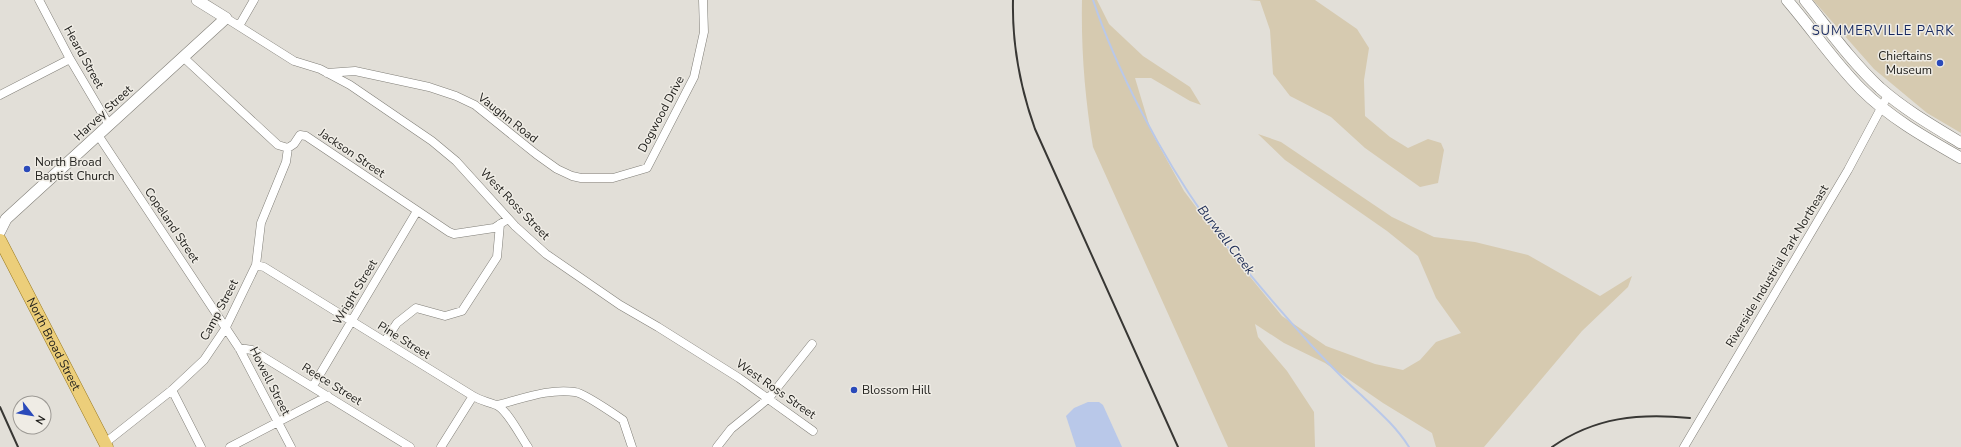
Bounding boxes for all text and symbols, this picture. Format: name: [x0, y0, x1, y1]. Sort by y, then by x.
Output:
district label: SUMMERVILLE PARK: [1812, 22, 1954, 40]
street label: Heard Street: [60, 23, 108, 92]
place label: Chieftains Museum: [1878, 48, 1932, 78]
marker: Chieftains Museum: [1935, 58, 1945, 68]
street label: Dogwood Drive: [634, 73, 688, 155]
street label: Harvey Street: [70, 81, 136, 144]
street label: Vaughn Road: [474, 89, 541, 147]
street label: Jackson Street: [315, 124, 389, 182]
place label: North Broad Baptist Church: [35, 154, 115, 184]
marker: North Broad Baptist Church: [22, 164, 32, 174]
street label: West Ross Street: [477, 165, 554, 244]
street label: Riverside Industrial Park Northeast: [1722, 181, 1832, 350]
street label: Copeland Street: [141, 184, 203, 266]
water label: Burwell Creek: [1193, 202, 1259, 279]
street label: Wright Street: [329, 256, 381, 328]
street label: Camp Street: [196, 276, 242, 343]
street label: North Broad Street: [23, 295, 85, 394]
street label: Pine Street: [375, 317, 434, 363]
street label: Howell Street: [246, 344, 295, 419]
street label: West Ross Street: [733, 356, 820, 423]
street label: Reece Street: [299, 359, 366, 409]
place label: Blossom Hill: [862, 382, 931, 398]
marker: Blossom Hill: [849, 385, 859, 395]
north arrow: [12, 395, 52, 435]
text: N: [32, 413, 49, 427]

